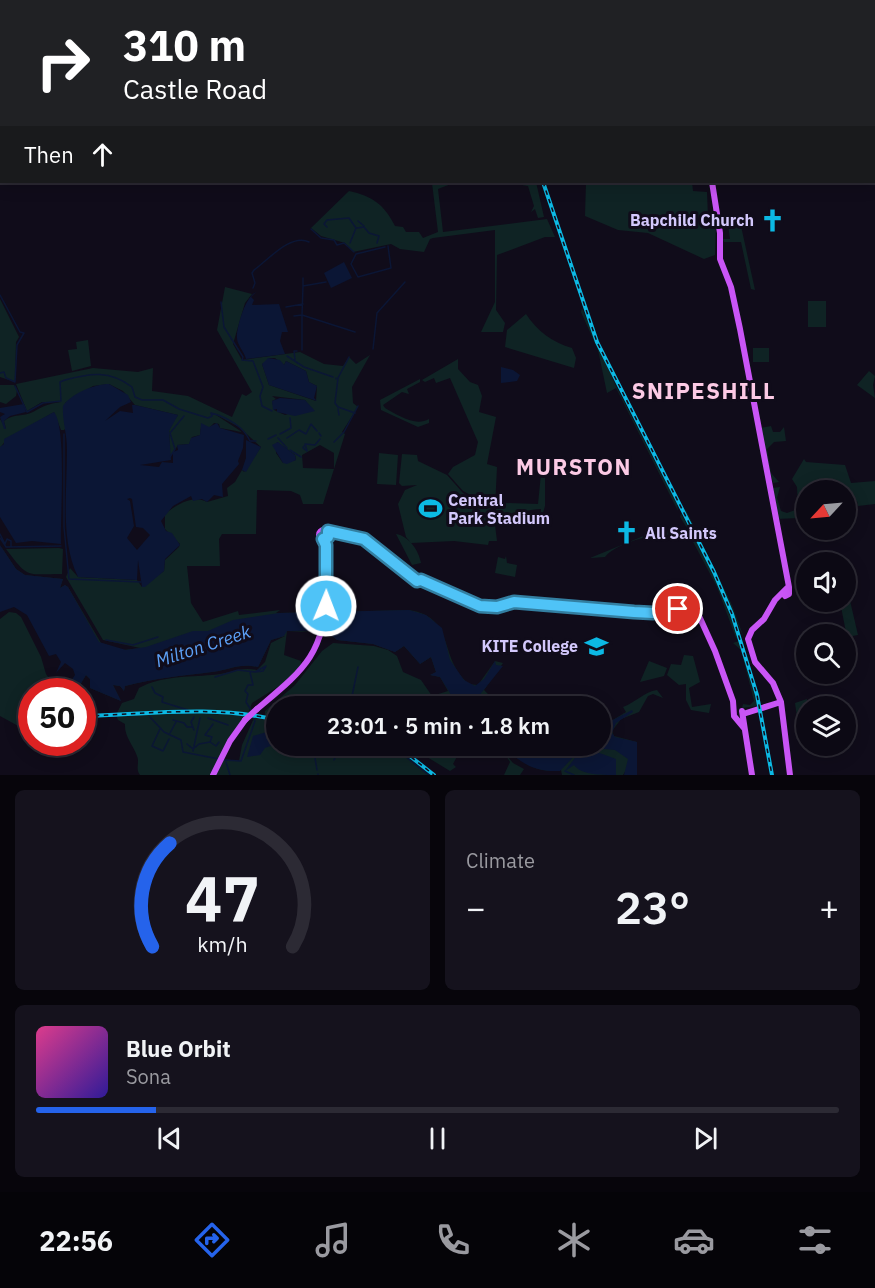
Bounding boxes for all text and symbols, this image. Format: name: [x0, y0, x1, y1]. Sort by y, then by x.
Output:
text: 310 m: [123, 18, 246, 73]
icon: right: [24, 24, 102, 102]
text: Castle Road: [123, 71, 267, 106]
icon: ahead: [86, 138, 119, 171]
text: Then: [24, 140, 74, 169]
church icon: Bapchild Church: [759, 207, 785, 233]
place label: Bapchild Church: [630, 210, 754, 230]
district label: SNIPESHILL: [632, 376, 776, 405]
district label: MURSTON: [516, 452, 632, 481]
north arrow: [796, 480, 856, 540]
map controls: [796, 480, 856, 756]
place label: Central Park Stadium: [448, 490, 550, 528]
sports icon: Central Park Stadium: [417, 496, 443, 522]
church icon: All Saints: [614, 520, 640, 546]
place label: All Saints: [645, 523, 717, 543]
button: sound: [796, 552, 856, 612]
position arrow: [294, 574, 358, 638]
pin: [652, 583, 703, 634]
icon: arrive: [661, 592, 694, 625]
water label: Milton Creek: [153, 620, 254, 672]
button: search: [796, 624, 856, 684]
school or university icon: KITE College: [583, 633, 609, 659]
place label: KITE College: [481, 636, 578, 656]
speed limit sign: 50: [18, 678, 96, 756]
button: layers: [796, 696, 856, 756]
text: 23:01 · 5 min · 1.8 km: [327, 711, 550, 740]
text: Climate: [466, 847, 535, 874]
text: 47: [185, 857, 260, 938]
text: 23°: [615, 878, 690, 936]
text: −: [466, 886, 486, 929]
text: +: [819, 886, 839, 929]
text: km/h: [197, 930, 248, 958]
text: Blue Orbit: [126, 1034, 231, 1063]
text: Sona: [126, 1063, 171, 1090]
icon: previous: [153, 1122, 186, 1155]
icon: pause: [421, 1122, 454, 1155]
icon: next: [689, 1122, 722, 1155]
icon: directions: [191, 1219, 233, 1261]
icon: music: [312, 1219, 354, 1261]
icon: phone: [432, 1219, 474, 1261]
icon: climate: [553, 1219, 595, 1261]
icon: car: [673, 1219, 715, 1261]
icon: filters: [794, 1219, 836, 1261]
text: 22:56: [39, 1223, 113, 1258]

